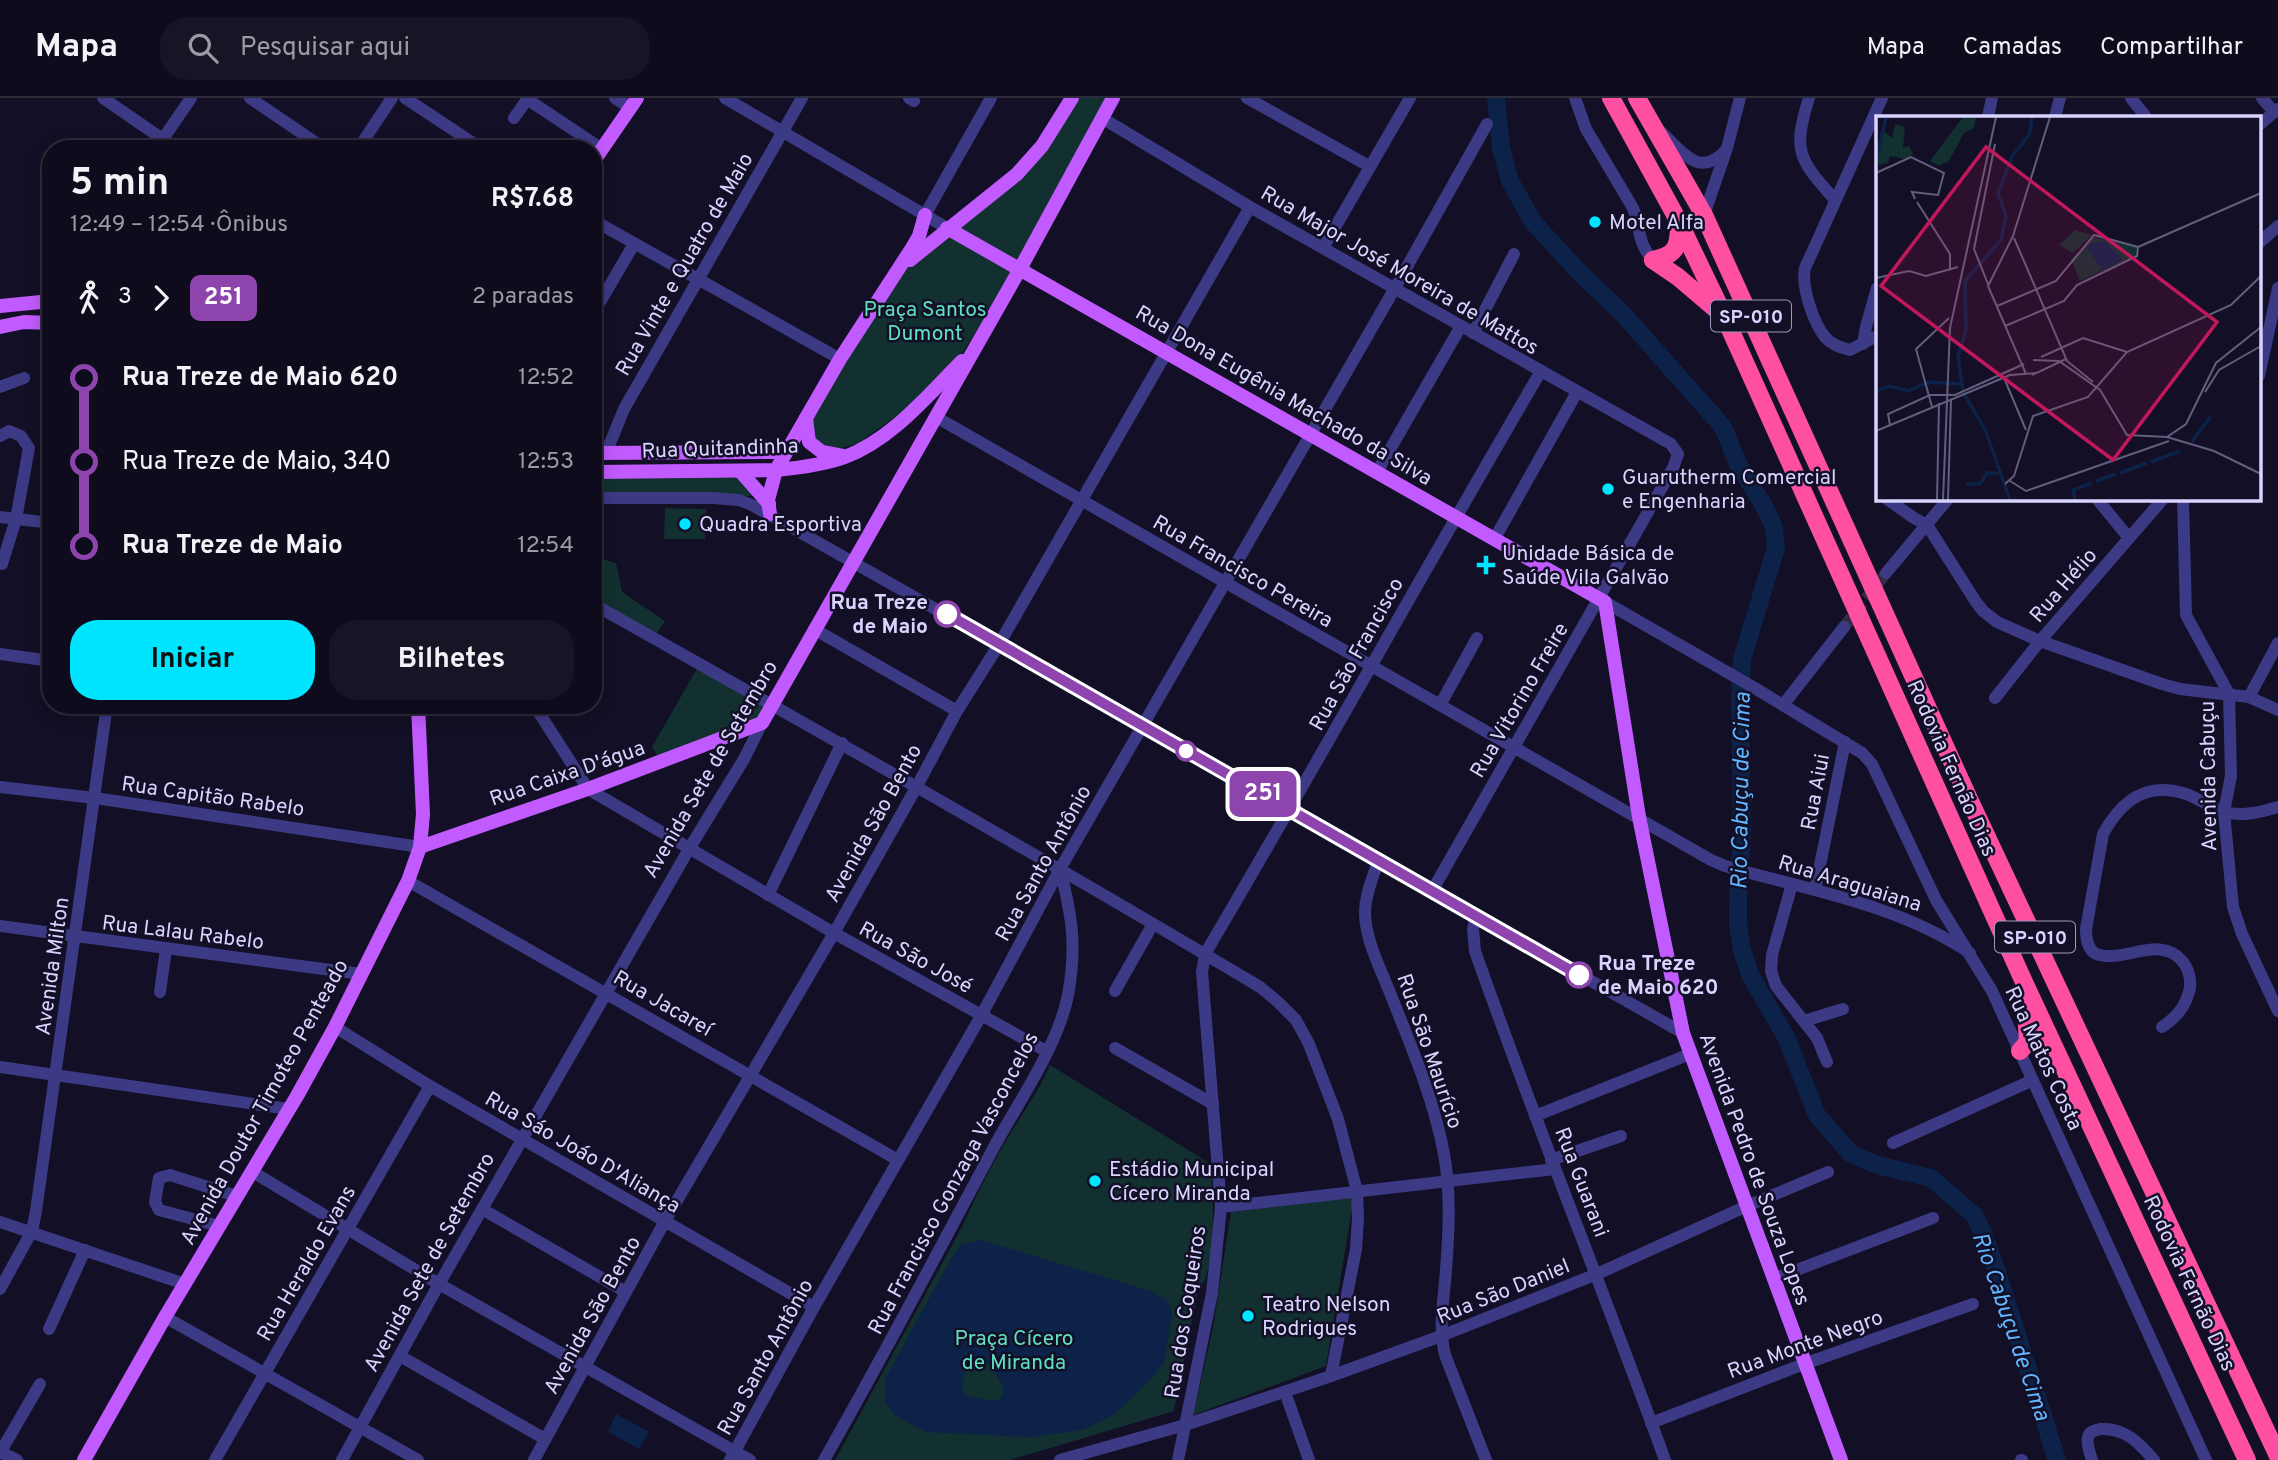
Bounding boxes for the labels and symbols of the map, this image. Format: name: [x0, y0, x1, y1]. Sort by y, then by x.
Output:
inset map: [1876, 116, 2260, 500]
street label: Rua Vinte e Quatro de Maio: [610, 148, 760, 381]
street label: Rua Major José Moreira de Mattos: [1255, 180, 1543, 362]
place label: Motel Alfa: [1609, 210, 1704, 237]
marker: Motel Alfa: [1587, 214, 1603, 230]
park label: Praça Santos Dumont: [863, 297, 987, 348]
street label: Rua Dona Eugênia Machado da Silva: [1130, 300, 1437, 493]
road number: SP-010: [1711, 300, 1791, 331]
street label: Rua Quitandinha: [641, 433, 799, 466]
place label: Guarutherm Comercial e Engenharia: [1622, 465, 1836, 516]
marker: Guarutherm Comercial e Engenharia: [1600, 481, 1616, 497]
street label: Rua Francisco Pereira: [1147, 510, 1337, 635]
place label: Quadra Esportiva: [699, 512, 862, 539]
marker: Quadra Esportiva: [677, 516, 693, 532]
place label: Unidade Básica de Saúde Vila Galvão: [1502, 541, 1674, 592]
street label: Rua Hélio: [2024, 543, 2104, 629]
marker: Unidade Básica de Saúde Vila Galvão: [1476, 555, 1496, 575]
street label: Rua São Francisco: [1304, 573, 1411, 736]
place label: Rua Treze de Maio: [831, 590, 928, 641]
marker: Rua Treze de Maio: [934, 601, 960, 627]
street label: Rua Vitorino Freire: [1465, 618, 1576, 783]
street label: Avenida Sete de Setembro: [638, 656, 785, 883]
street label: Rodovia Fernão Dias: [1900, 676, 2002, 861]
water label: Rio Cabuçu de Cima: [1726, 692, 1759, 890]
street label: Avenida Cabuçu: [2195, 700, 2224, 851]
street label: Rua Caixa D'água: [486, 735, 649, 814]
street label: Avenida São Bento: [820, 740, 929, 908]
unlabelled marker: [1176, 741, 1196, 761]
street label: Rua Aiui: [1796, 752, 1837, 833]
street label: Rua Capitão Rabelo: [120, 771, 306, 824]
line badge: 251: [1223, 771, 1303, 817]
street label: Rua Santo Antônio: [990, 781, 1098, 947]
street label: Rua Araguaiana: [1775, 850, 1925, 919]
street label: Avenida Milton: [30, 895, 77, 1037]
street label: Rua Lalau Rabelo: [100, 910, 265, 957]
street label: Rua São José: [854, 916, 977, 1001]
road number: SP-010: [1995, 922, 2075, 952]
place label: Rua Treze de Maio 620: [1598, 951, 1718, 1002]
street label: Avenida Doutor Timoteo Penteado: [175, 955, 355, 1250]
marker: Rua Treze de Maio 620: [1566, 962, 1592, 988]
street label: Rua Jacareí: [608, 965, 718, 1044]
street label: Rua São Maurício: [1389, 970, 1468, 1133]
street label: Rua Matos Costa: [1997, 982, 2088, 1135]
street label: Rua Francisco Gonzaga Vasconcelos: [863, 1028, 1046, 1340]
street label: Avenida Pedro de Souza Lopes: [1692, 1029, 1816, 1310]
street label: Rua Sáo Joáo D'Aliança: [480, 1086, 685, 1220]
street label: Rua Guarani: [1547, 1124, 1614, 1241]
street label: Avenida Sete de Setembro: [359, 1148, 502, 1377]
place label: Estádio Municipal Cícero Miranda: [1109, 1157, 1274, 1208]
marker: Estádio Municipal Cícero Miranda: [1087, 1173, 1103, 1189]
street label: Rua Heraldo Evans: [252, 1181, 363, 1346]
street label: Rodovia Fernão Dias: [2136, 1191, 2241, 1376]
street label: Rua dos Coqueiros: [1159, 1224, 1213, 1401]
water label: Rio Cabuçu de Cima: [1964, 1229, 2056, 1425]
street label: Avenida São Bento: [539, 1232, 648, 1400]
street label: Rua São Daniel: [1433, 1253, 1574, 1331]
street label: Rua Santo Antônio: [712, 1275, 820, 1441]
place label: Teatro Nelson Rodrigues: [1262, 1292, 1390, 1343]
street label: Rua Monte Negro: [1724, 1305, 1887, 1386]
marker: Teatro Nelson Rodrigues: [1240, 1308, 1256, 1324]
park label: Praça Cícero de Miranda: [954, 1326, 1074, 1377]

